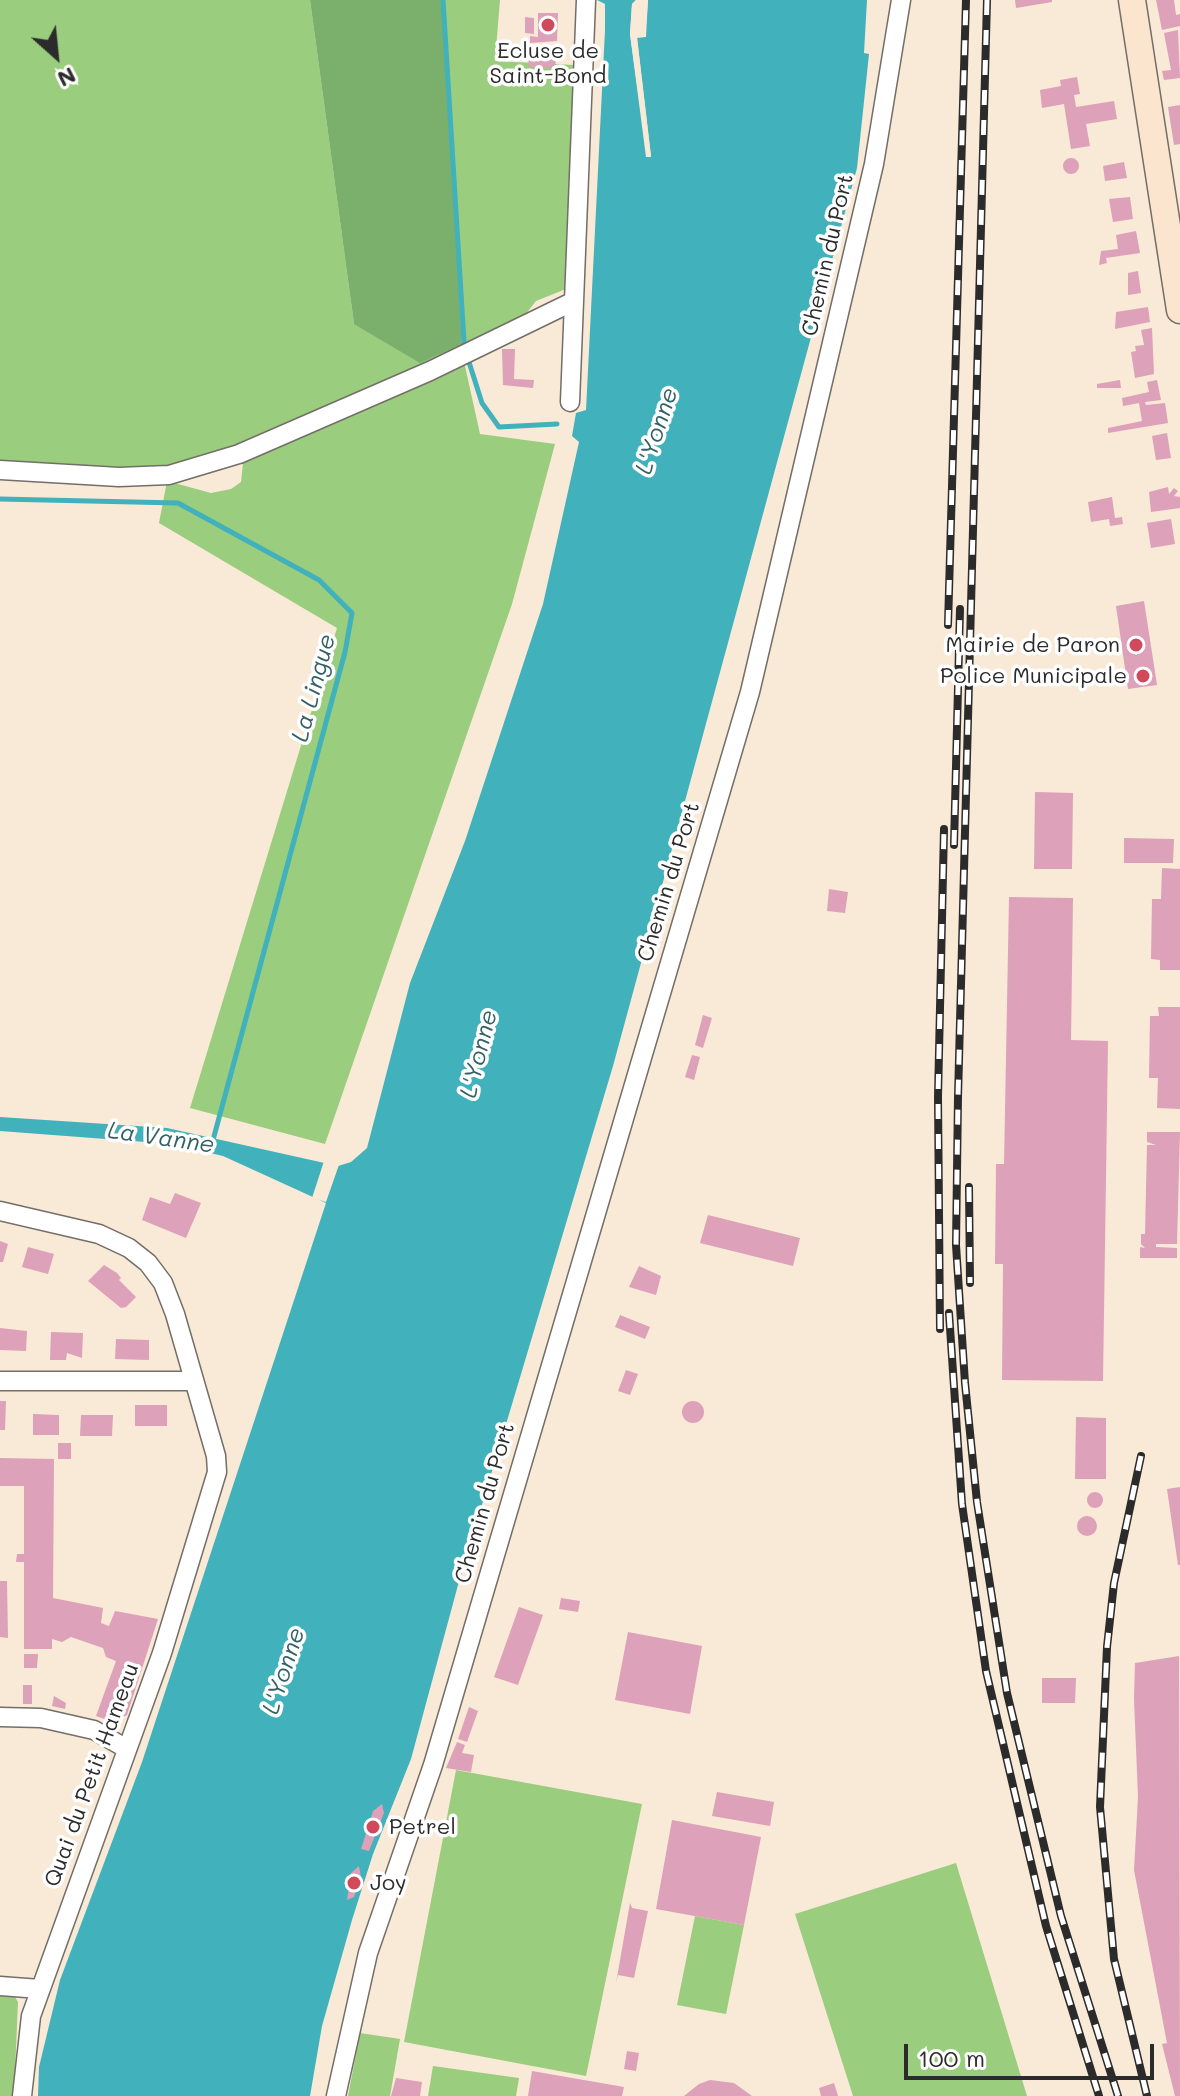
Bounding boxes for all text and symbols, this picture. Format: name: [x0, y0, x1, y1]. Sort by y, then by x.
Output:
north arrow: [16, 16, 96, 96]
marker: Ecluse de Saint-Bond: [539, 16, 557, 34]
place label: Ecluse de Saint-Bond: [490, 38, 606, 90]
text: N: [53, 61, 81, 95]
street label: Chemin du Port: [797, 171, 859, 339]
water label: L'Yonne: [630, 384, 684, 478]
water label: La Lingue: [286, 631, 342, 745]
place label: Mairie de Paron: [946, 632, 1120, 658]
marker: Mairie de Paron: [1127, 636, 1145, 654]
place label: Police Municipale: [940, 663, 1127, 689]
marker: Police Municipale: [1134, 667, 1152, 685]
street label: Chemin du Port: [632, 799, 706, 965]
water label: L'Yonne: [454, 1007, 504, 1101]
water label: La Vanne: [106, 1116, 216, 1160]
street label: Chemin du Port: [450, 1420, 520, 1586]
water label: L'Yonne: [257, 1624, 311, 1718]
street label: Quai du Petit Hameau: [39, 1660, 145, 1890]
place label: Petrel: [389, 1814, 456, 1840]
marker: Petrel: [364, 1818, 382, 1836]
place label: Joy: [370, 1870, 407, 1896]
marker: Joy: [345, 1874, 363, 1892]
scale bar: [908, 2028, 1158, 2078]
text: 100 m: [918, 2042, 985, 2073]

